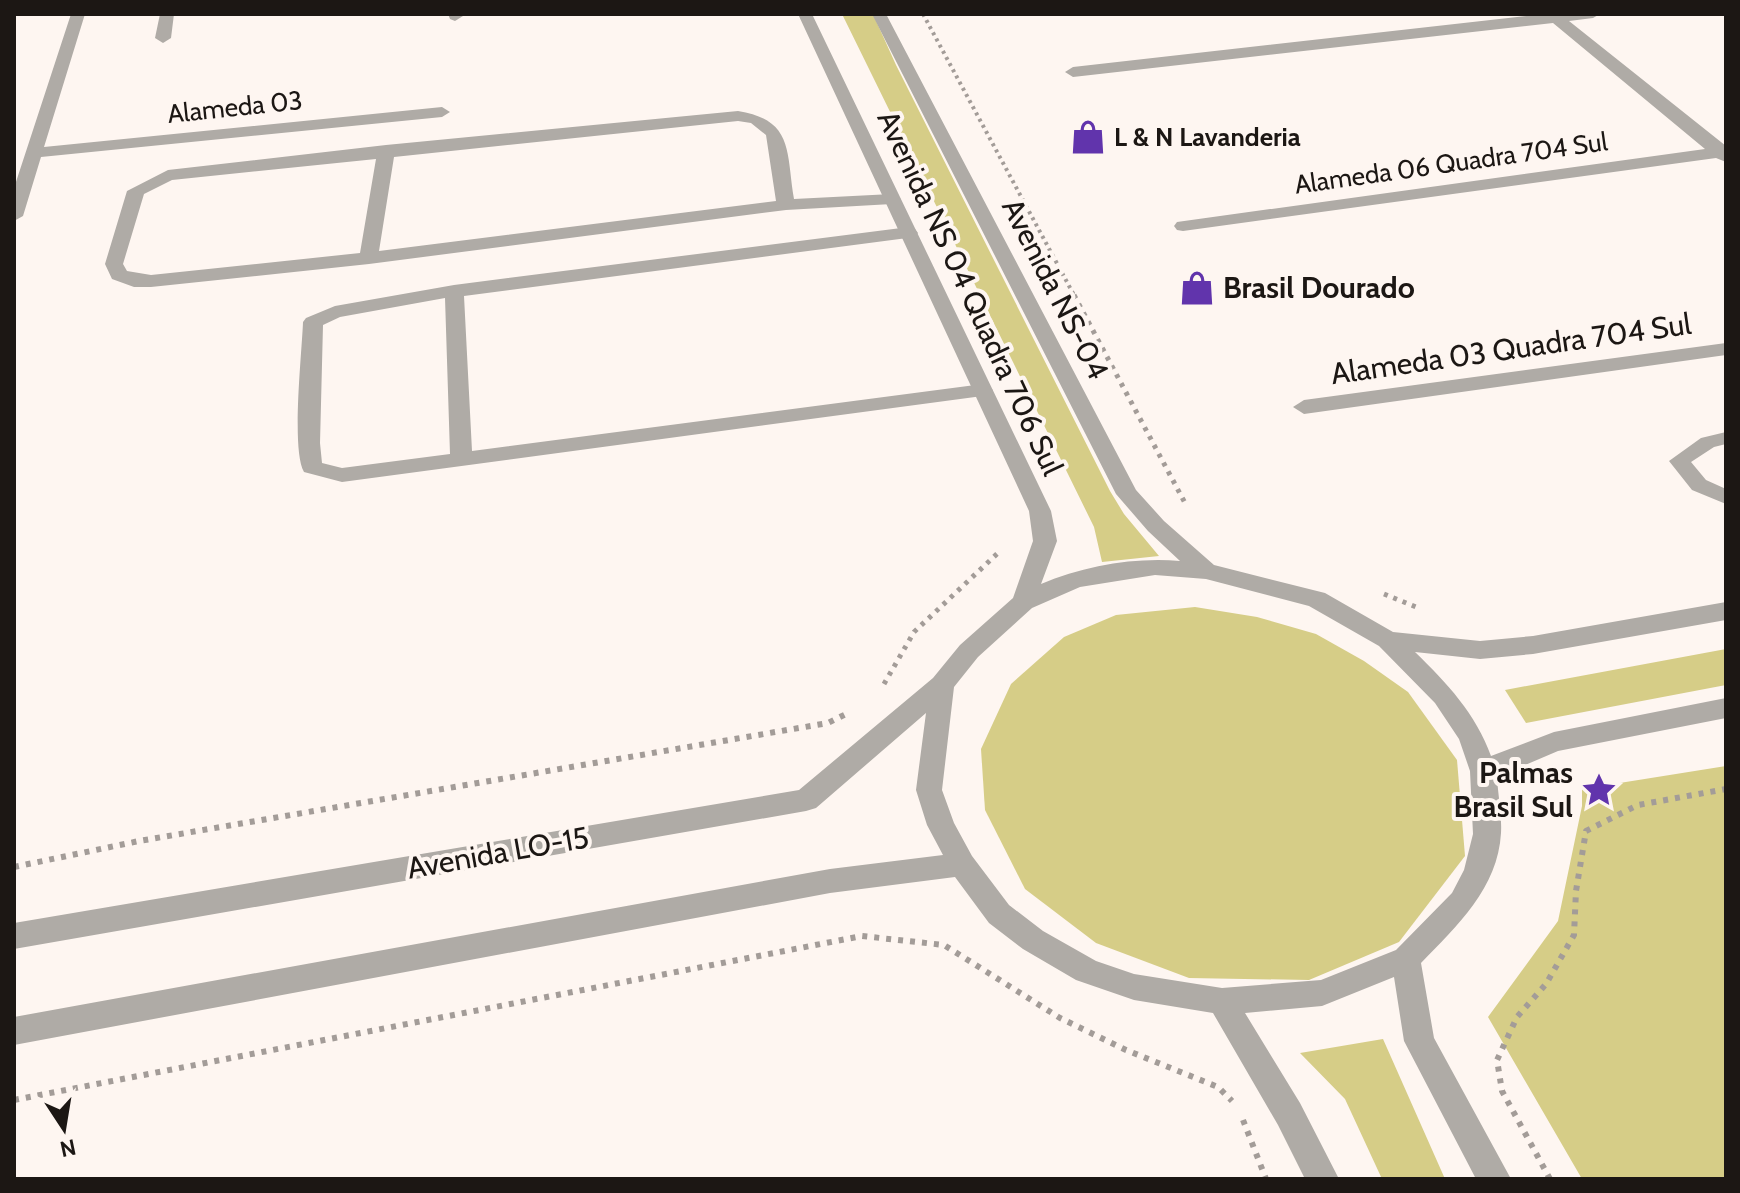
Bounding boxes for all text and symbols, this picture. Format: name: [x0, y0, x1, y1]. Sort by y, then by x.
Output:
street label: Alameda 03: [166, 84, 304, 130]
street label: Avenida NS 04 Quadra 706 Sul: [869, 104, 1071, 481]
shop icon: L & N Lavanderia: [1069, 118, 1107, 156]
place label: L & N Lavanderia: [1114, 121, 1301, 153]
street label: Alameda 06 Quadra 704 Sul: [1293, 125, 1609, 201]
street label: Avenida NS-04: [994, 192, 1117, 385]
shop icon: Brasil Dourado: [1178, 269, 1216, 307]
place label: Brasil Dourado: [1223, 269, 1415, 306]
street label: Alameda 03 Quadra 704 Sul: [1328, 305, 1693, 392]
place label: Palmas Brasil Sul: [1454, 754, 1573, 825]
place icon: Palmas Brasil Sul: [1580, 771, 1618, 809]
street label: Avenida LO-15: [404, 818, 592, 887]
north arrow: [24, 1089, 104, 1169]
text: N: [58, 1133, 78, 1163]

